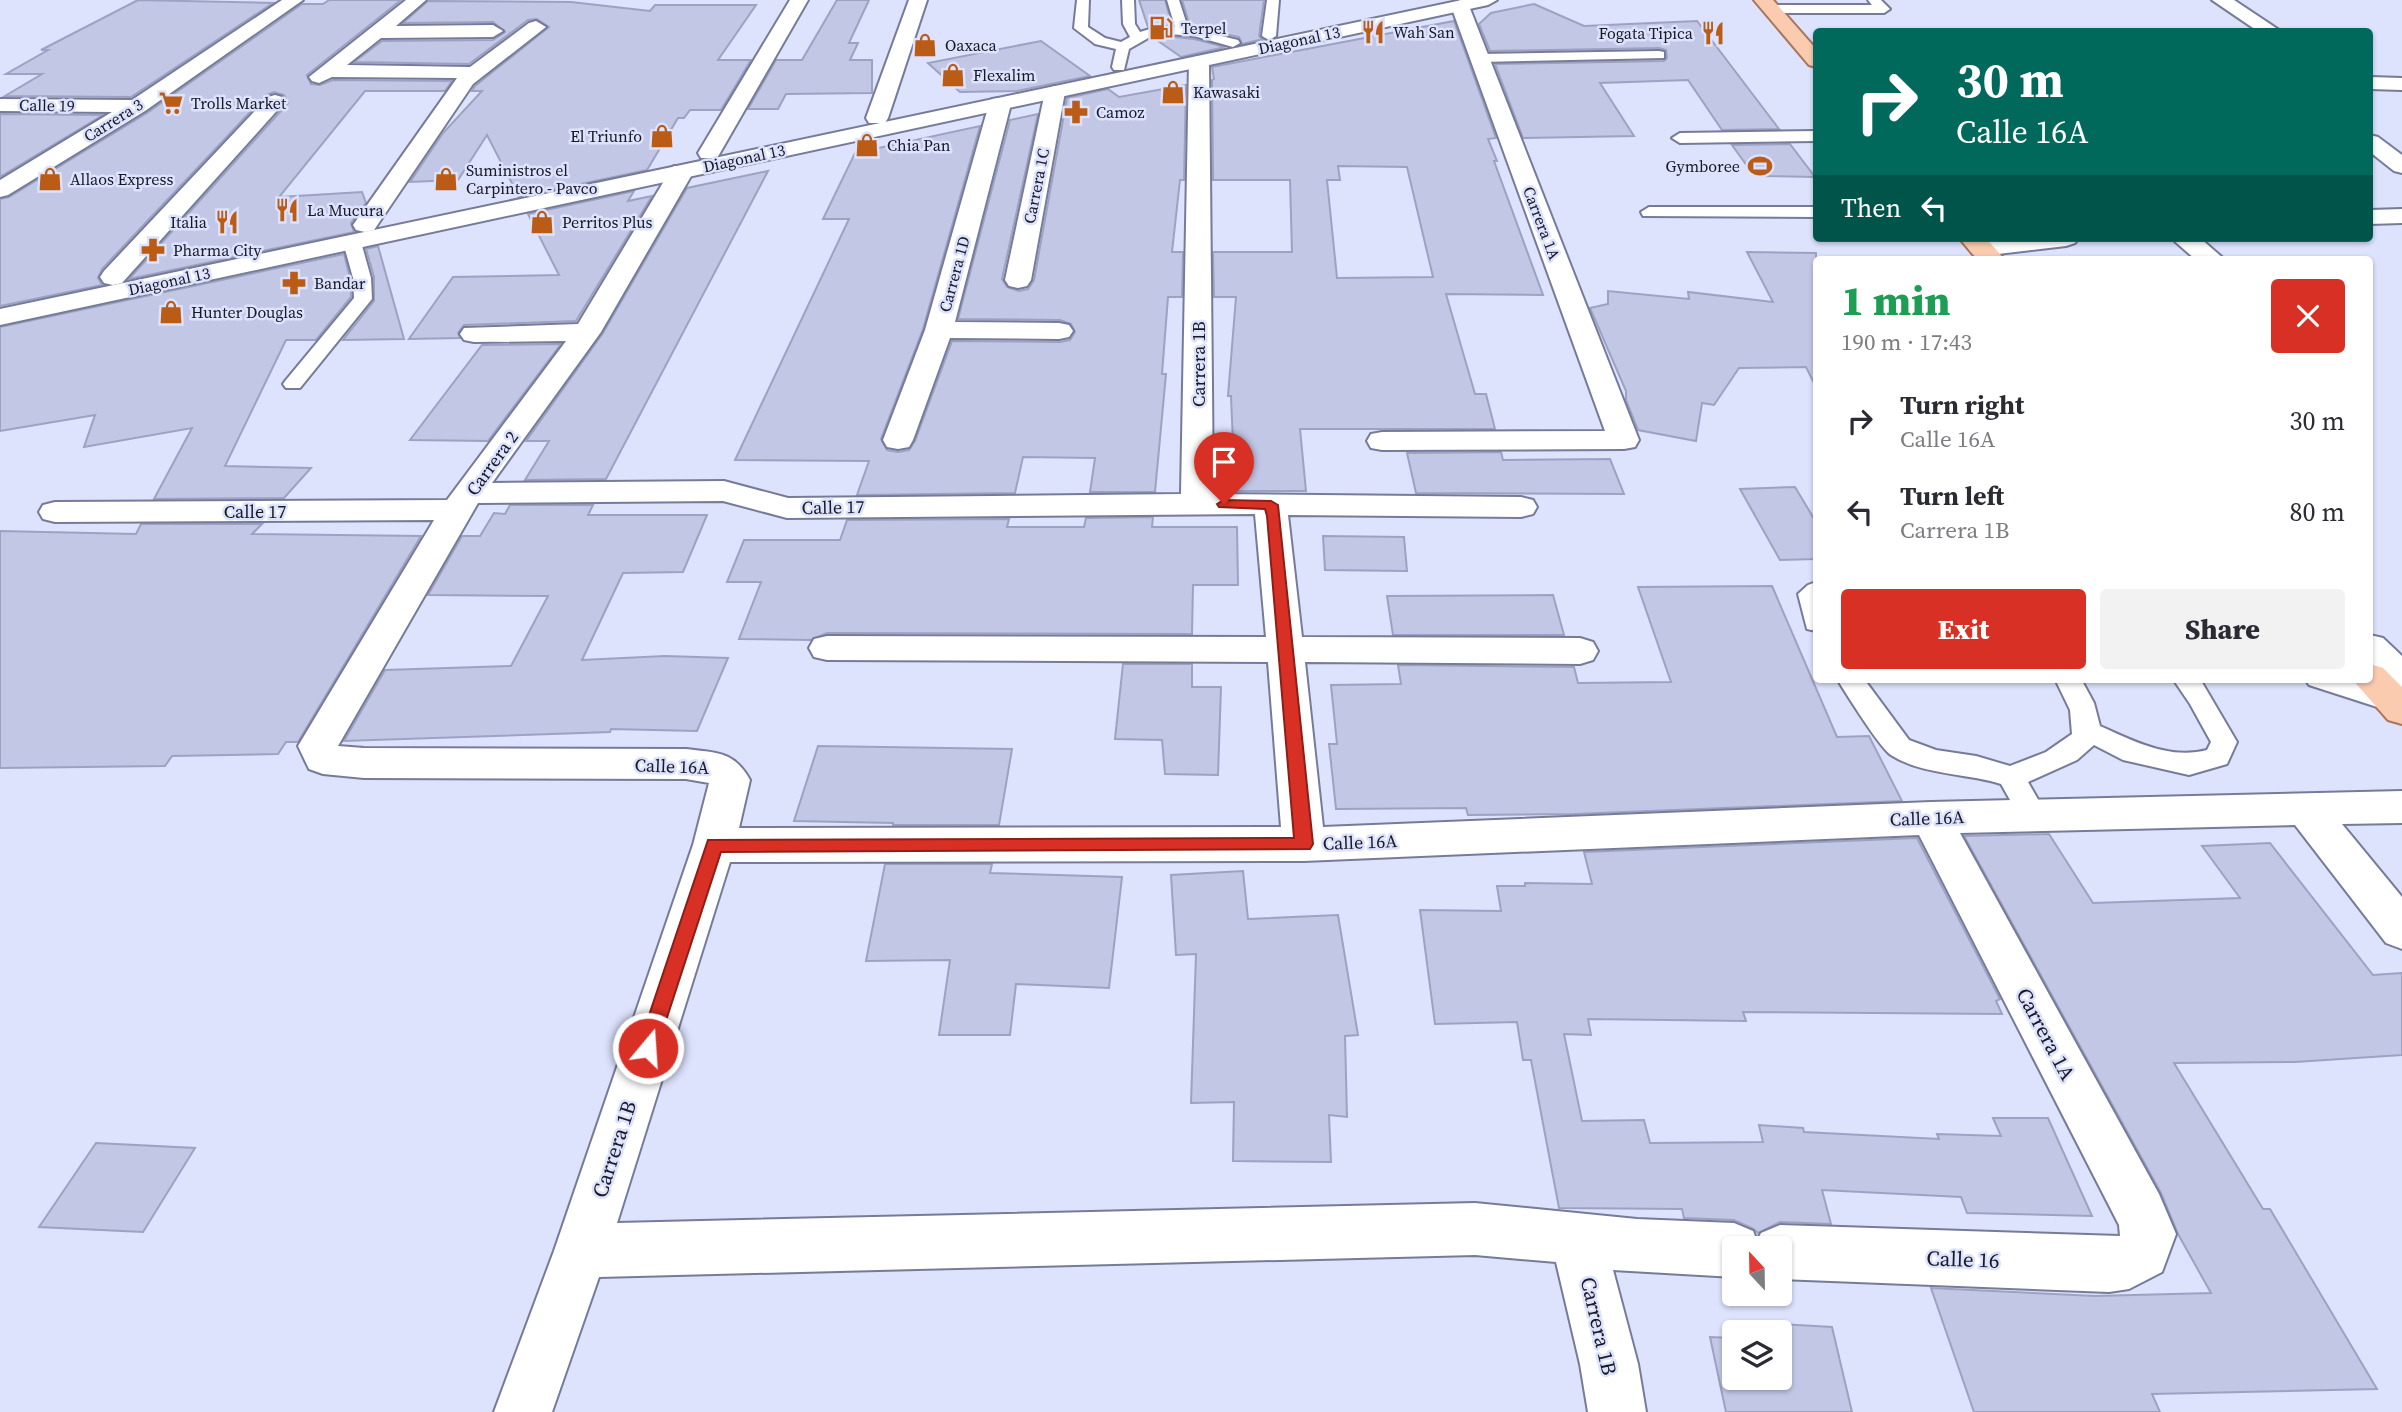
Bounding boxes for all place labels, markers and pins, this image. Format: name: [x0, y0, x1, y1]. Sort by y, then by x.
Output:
fuel station icon: Terpel: [1147, 14, 1175, 42]
place label: Terpel: [1181, 17, 1227, 39]
restaurant icon: Wah San: [1359, 18, 1387, 46]
restaurant icon: Fogata Tipica: [1699, 19, 1727, 47]
place label: Wah San: [1393, 21, 1455, 43]
place label: Fogata Tipica: [1598, 22, 1694, 44]
shop icon: Oaxaca: [911, 31, 939, 59]
place label: Oaxaca: [945, 34, 998, 56]
shop icon: Flexalim: [939, 61, 967, 89]
place label: Flexalim: [973, 64, 1035, 86]
shop icon: Kawasaki: [1159, 78, 1187, 106]
place label: Kawasaki: [1193, 81, 1260, 103]
supermarket icon: Trolls Market: [157, 89, 185, 117]
place label: Trolls Market: [191, 92, 287, 114]
pharmacy icon: Camoz: [1062, 98, 1090, 126]
place label: Camoz: [1096, 101, 1145, 123]
shop icon: El Triunfo: [648, 122, 676, 150]
place label: El Triunfo: [570, 125, 642, 147]
shop icon: Chia Pan: [853, 131, 881, 159]
place label: Chia Pan: [887, 134, 951, 156]
sports icon: Gymboree: [1746, 152, 1774, 180]
place label: Gymboree: [1666, 155, 1740, 177]
place label: Suministros el Carpintero - Pavco: [466, 159, 598, 199]
shop icon: Allaos Express: [36, 165, 64, 193]
shop icon: Suministros el Carpintero - Pavco: [432, 165, 460, 193]
place label: Allaos Express: [70, 168, 173, 190]
restaurant icon: La Mucura: [273, 196, 301, 224]
place label: La Mucura: [307, 199, 384, 221]
restaurant icon: Italia: [213, 208, 241, 236]
shop icon: Perritos Plus: [528, 208, 556, 236]
place label: Italia: [170, 211, 208, 233]
place label: Perritos Plus: [562, 211, 653, 233]
pharmacy icon: Pharma City: [139, 236, 167, 264]
place label: Pharma City: [173, 239, 262, 261]
pharmacy icon: Bandar: [280, 269, 308, 297]
place label: Bandar: [314, 272, 366, 294]
shop icon: Hunter Douglas: [157, 298, 185, 326]
place label: Hunter Douglas: [191, 301, 303, 323]
pin: [1194, 432, 1254, 504]

